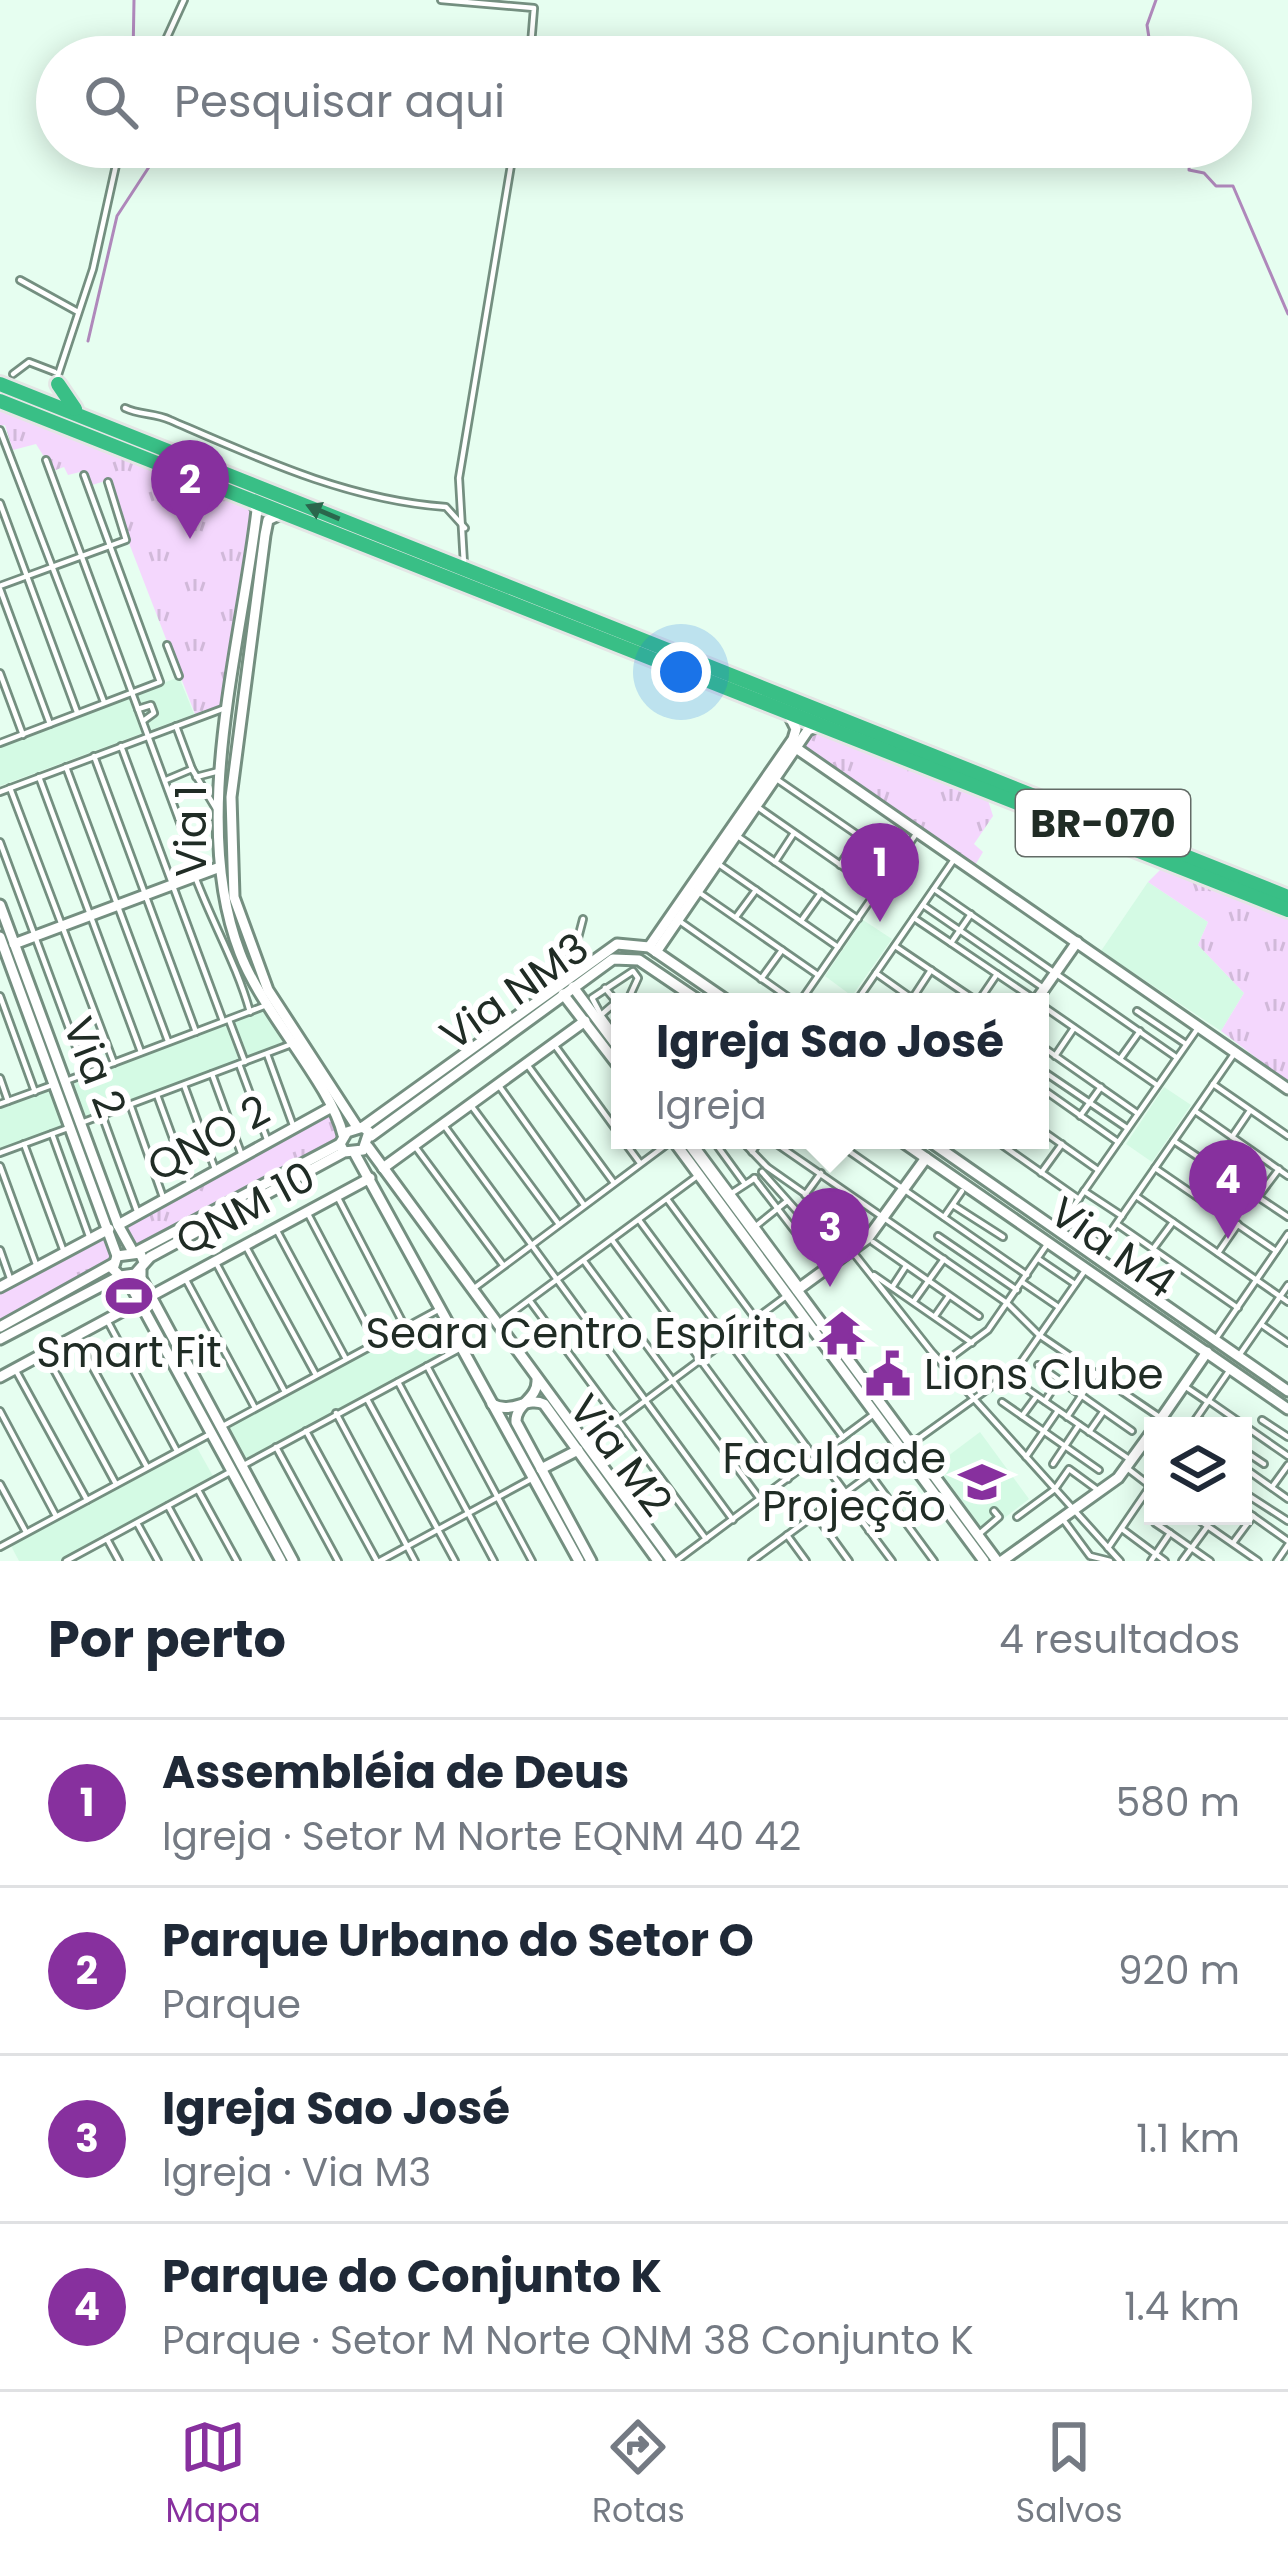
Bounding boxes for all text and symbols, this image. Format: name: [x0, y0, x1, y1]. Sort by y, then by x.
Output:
search box: [36, 36, 1252, 168]
icon: search: [78, 69, 144, 135]
text: Pesquisar aqui: [174, 70, 505, 133]
pin: 2: [151, 440, 229, 539]
one-way arrow: [305, 502, 341, 521]
your location: [651, 642, 711, 702]
street label: Via 1: [162, 785, 221, 877]
road number: BR-070: [1016, 790, 1190, 856]
pin: 1: [841, 823, 919, 922]
street label: Via NM3: [428, 919, 600, 1064]
popup: [611, 993, 1049, 1149]
street label: Via 2: [49, 1009, 140, 1126]
text: Igreja Sao José: [656, 1010, 1004, 1073]
text: Igreja: [656, 1078, 767, 1133]
street label: QNO 2: [137, 1081, 280, 1196]
pin: 4: [1189, 1140, 1267, 1239]
street label: QNM 10: [165, 1147, 325, 1270]
street label: Via M4: [1038, 1183, 1187, 1312]
pin: 3: [791, 1188, 869, 1287]
sports icon: Smart Fit: [104, 1271, 154, 1321]
place label: Seara Centro Espírita: [365, 1304, 806, 1363]
temple icon: Seara Centro Espírita: [817, 1308, 867, 1358]
place label: Smart Fit: [36, 1323, 222, 1382]
place label: Lions Clube: [924, 1345, 1163, 1404]
public building icon: Lions Clube: [863, 1349, 913, 1399]
street label: Via M2: [555, 1382, 686, 1528]
map controls: [1144, 1417, 1252, 1525]
button: layers: [1144, 1417, 1252, 1525]
place label: Faculdade Projeção: [723, 1429, 946, 1536]
school or university icon: Faculdade Projeção: [957, 1457, 1007, 1507]
text: Por perto: [48, 1603, 286, 1675]
text: 4 resultados: [999, 1612, 1240, 1667]
text: Assembléia de Deus: [162, 1741, 629, 1804]
text: 1: [80, 1775, 94, 1830]
text: 580 m: [1116, 1775, 1240, 1830]
text: Igreja · Setor M Norte EQNM 40 42: [162, 1809, 801, 1864]
text: Parque Urbano do Setor O: [162, 1909, 754, 1972]
text: 2: [76, 1943, 98, 1998]
text: 920 m: [1118, 1943, 1240, 1998]
text: Parque: [162, 1977, 301, 2032]
text: Igreja Sao José: [162, 2077, 510, 2140]
text: 3: [75, 2111, 99, 2166]
text: 1.1 km: [1136, 2111, 1240, 2166]
text: Igreja · Via M3: [162, 2145, 431, 2200]
text: Parque do Conjunto K: [162, 2245, 662, 2308]
text: 4: [74, 2279, 100, 2334]
text: 1.4 km: [1124, 2279, 1240, 2334]
text: Parque · Setor M Norte QNM 38 Conjunto K: [162, 2313, 974, 2368]
tab: Mapa: [166, 2414, 261, 2536]
tab: Rotas: [592, 2414, 685, 2536]
tab: Salvos: [1016, 2414, 1122, 2536]

